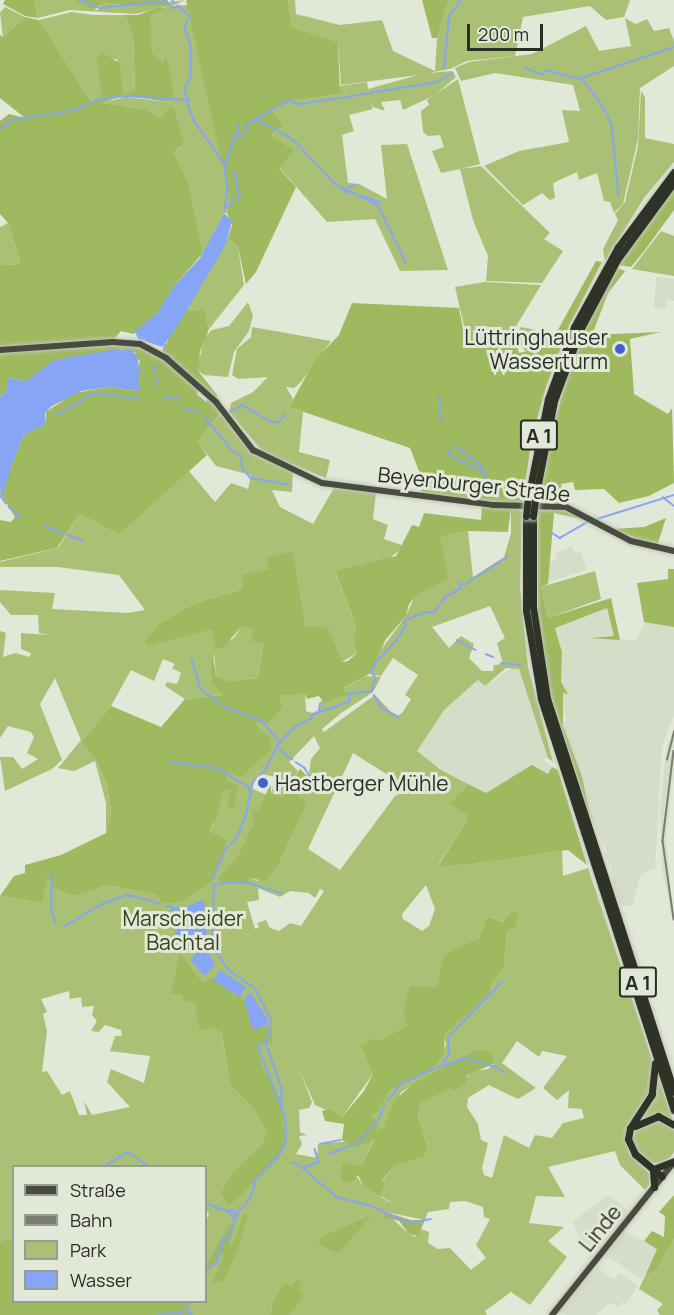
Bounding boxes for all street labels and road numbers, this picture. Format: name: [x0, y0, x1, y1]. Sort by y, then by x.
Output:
road number: A 1: [520, 418, 558, 452]
street label: Beyenburger Straße: [376, 461, 572, 507]
road number: A 1: [618, 965, 658, 999]
street label: Linde: [574, 1200, 626, 1256]

